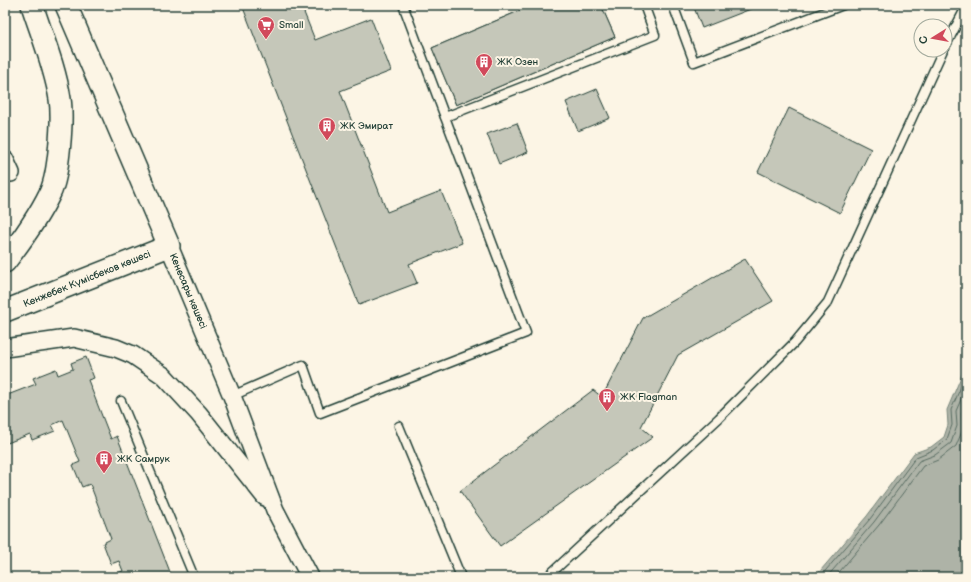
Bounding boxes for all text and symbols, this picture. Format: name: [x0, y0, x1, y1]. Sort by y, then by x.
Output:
supermarket icon: Small: [256, 15, 276, 40]
north arrow: [913, 18, 953, 58]
place label: Small: [279, 19, 303, 31]
text: С: [916, 34, 931, 45]
building icon: ЖК Озен: [474, 52, 494, 77]
place label: ЖК Озен: [497, 56, 538, 68]
building icon: ЖК Эмират: [317, 116, 337, 141]
place label: ЖК Эмират: [340, 120, 393, 132]
street label: Кенжебек Күмісбеков көшесі: [22, 248, 152, 310]
street label: Кенесары көшесі: [167, 251, 209, 331]
building icon: ЖК Flagman: [597, 387, 617, 412]
place label: ЖК Flagman: [620, 391, 677, 403]
building icon: ЖК Самрук: [94, 449, 114, 474]
place label: ЖК Самрук: [117, 453, 170, 465]

